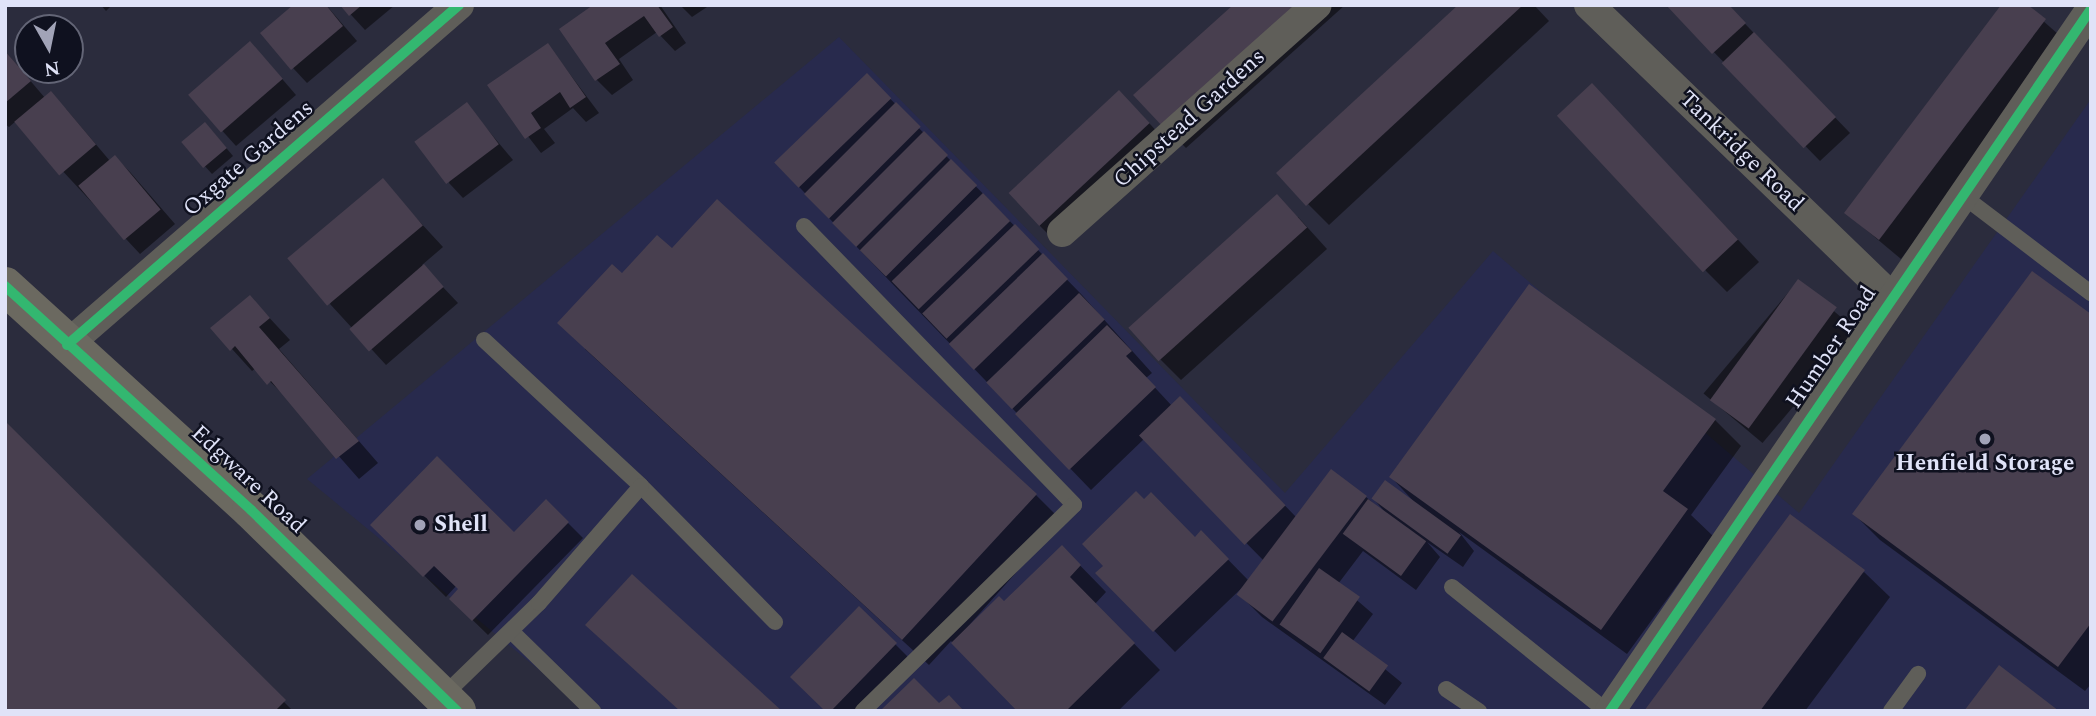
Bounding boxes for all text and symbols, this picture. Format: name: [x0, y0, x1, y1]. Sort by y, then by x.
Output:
north arrow: [14, 14, 84, 84]
street label: Chipstead Gardens: [1108, 44, 1272, 194]
text: N: [42, 53, 62, 84]
street label: Tankridge Road: [1673, 86, 1809, 218]
street label: Oxgate Gardens: [178, 95, 320, 223]
street label: Humber Road: [1781, 281, 1883, 415]
street label: Edgware Road: [185, 420, 311, 540]
marker: Henfield Storage: [1977, 431, 1993, 447]
place label: Henfield Storage: [1895, 450, 2075, 478]
place label: Shell: [434, 511, 488, 539]
marker: Shell: [412, 517, 428, 533]

